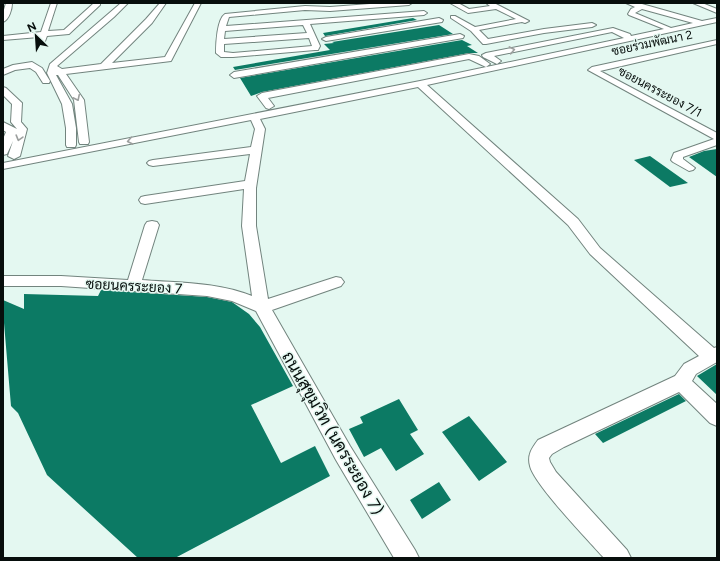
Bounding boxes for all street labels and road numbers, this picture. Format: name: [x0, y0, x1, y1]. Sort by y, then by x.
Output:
street label: ซอยร่วมพัฒนา 2: [610, 28, 694, 58]
street label: ซอยนครระยอง 7/1: [616, 64, 704, 120]
street label: ซอยนครระยอง 7: [85, 275, 183, 298]
street label: ถนนสุขุมวิท (นครระยอง 7): [276, 348, 388, 519]

